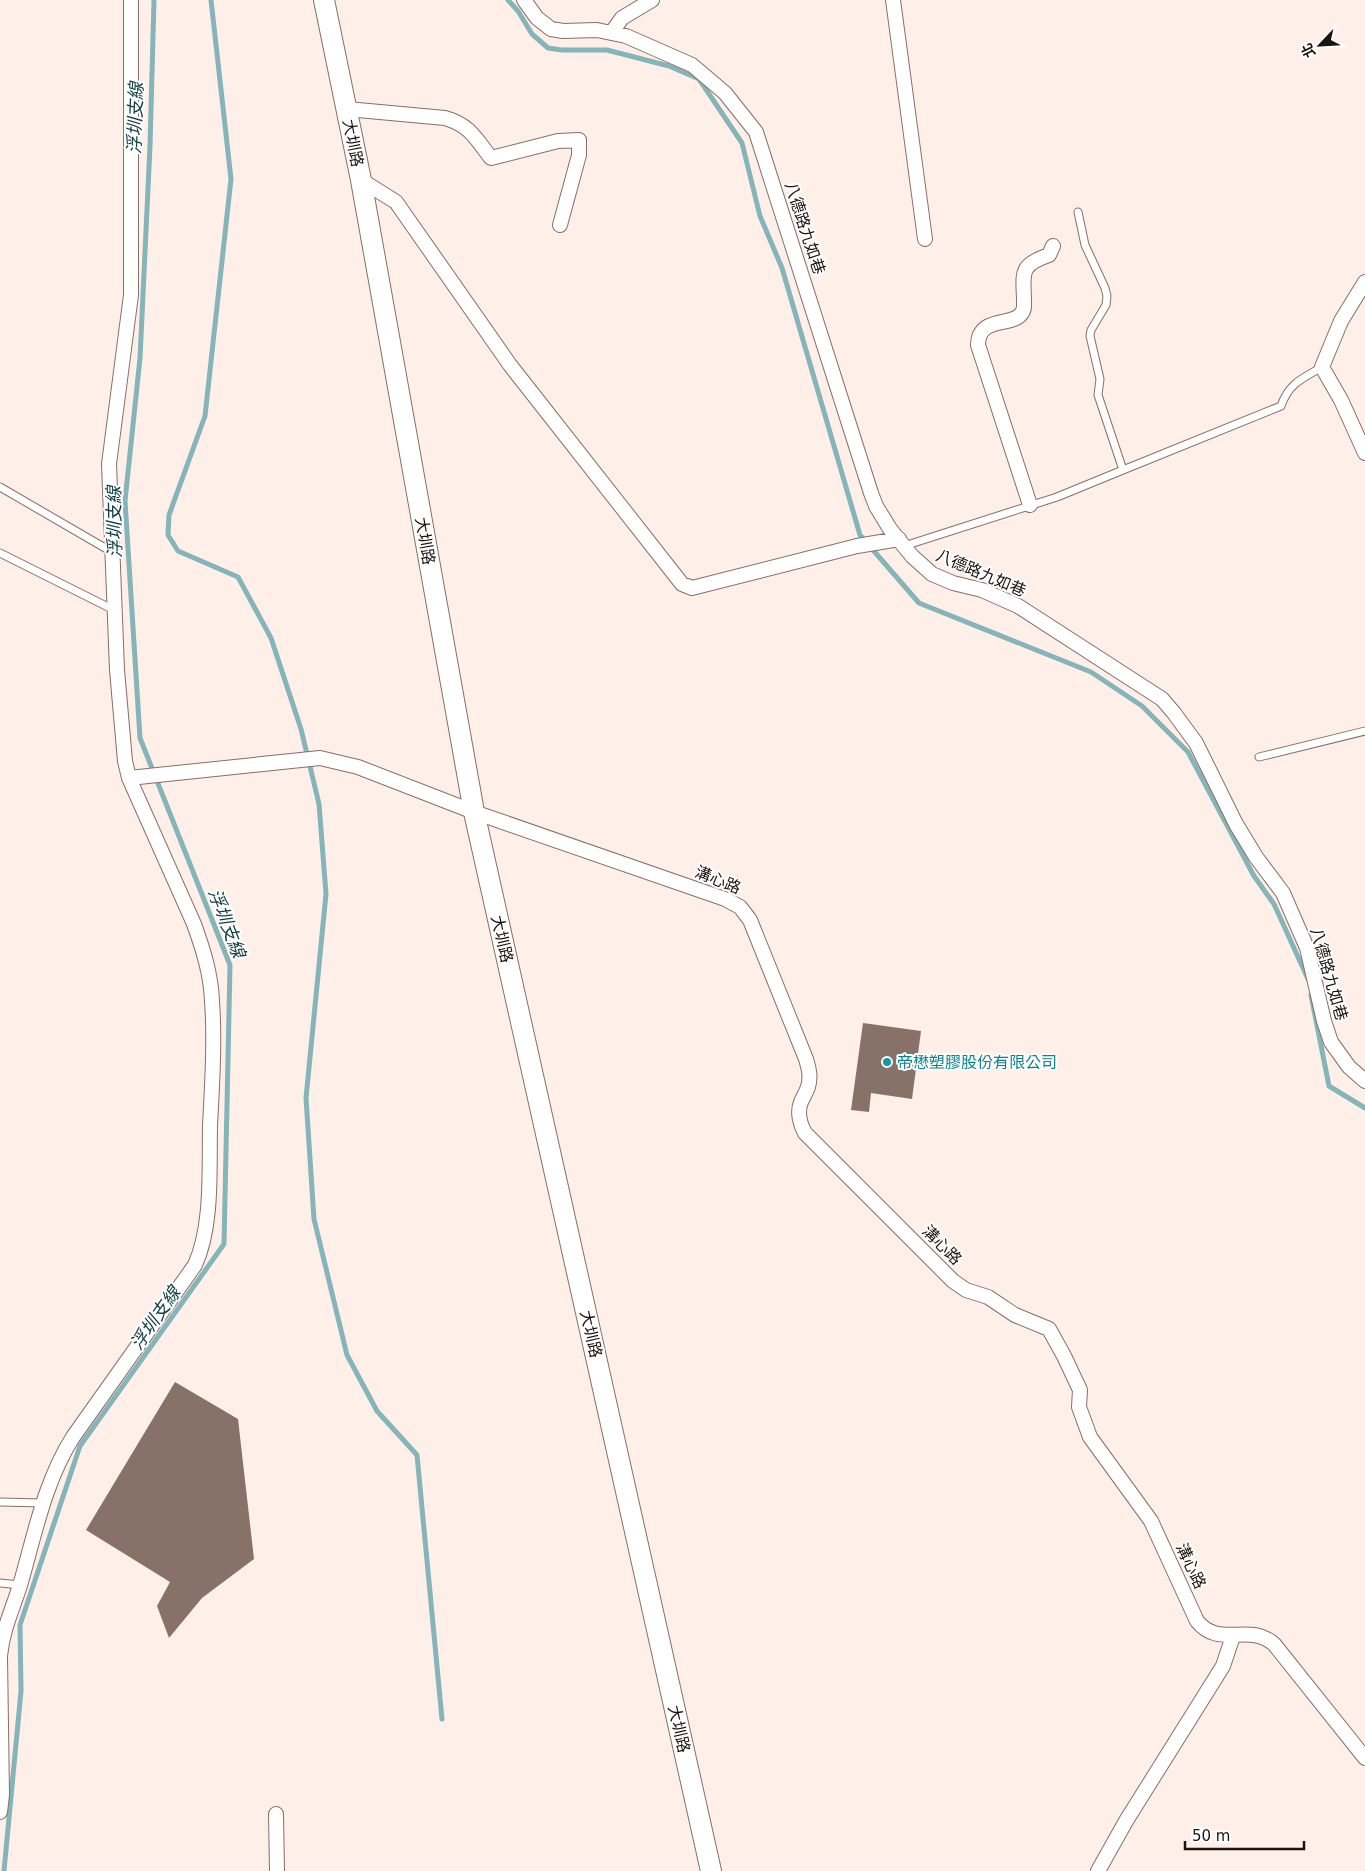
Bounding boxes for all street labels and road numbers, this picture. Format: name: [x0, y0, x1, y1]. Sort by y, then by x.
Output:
street label: 大圳路: [339, 118, 367, 168]
street label: 八德路九如巷: [781, 179, 829, 277]
street label: 大圳路: [411, 516, 439, 566]
street label: 八德路九如巷: [933, 545, 1029, 601]
street label: 溝心路: [692, 862, 744, 898]
street label: 大圳路: [487, 913, 517, 965]
street label: 八德路九如巷: [1307, 925, 1351, 1023]
street label: 溝心路: [918, 1221, 966, 1269]
street label: 大圳路: [576, 1308, 606, 1360]
street label: 溝心路: [1172, 1540, 1210, 1592]
street label: 大圳路: [664, 1703, 694, 1755]

